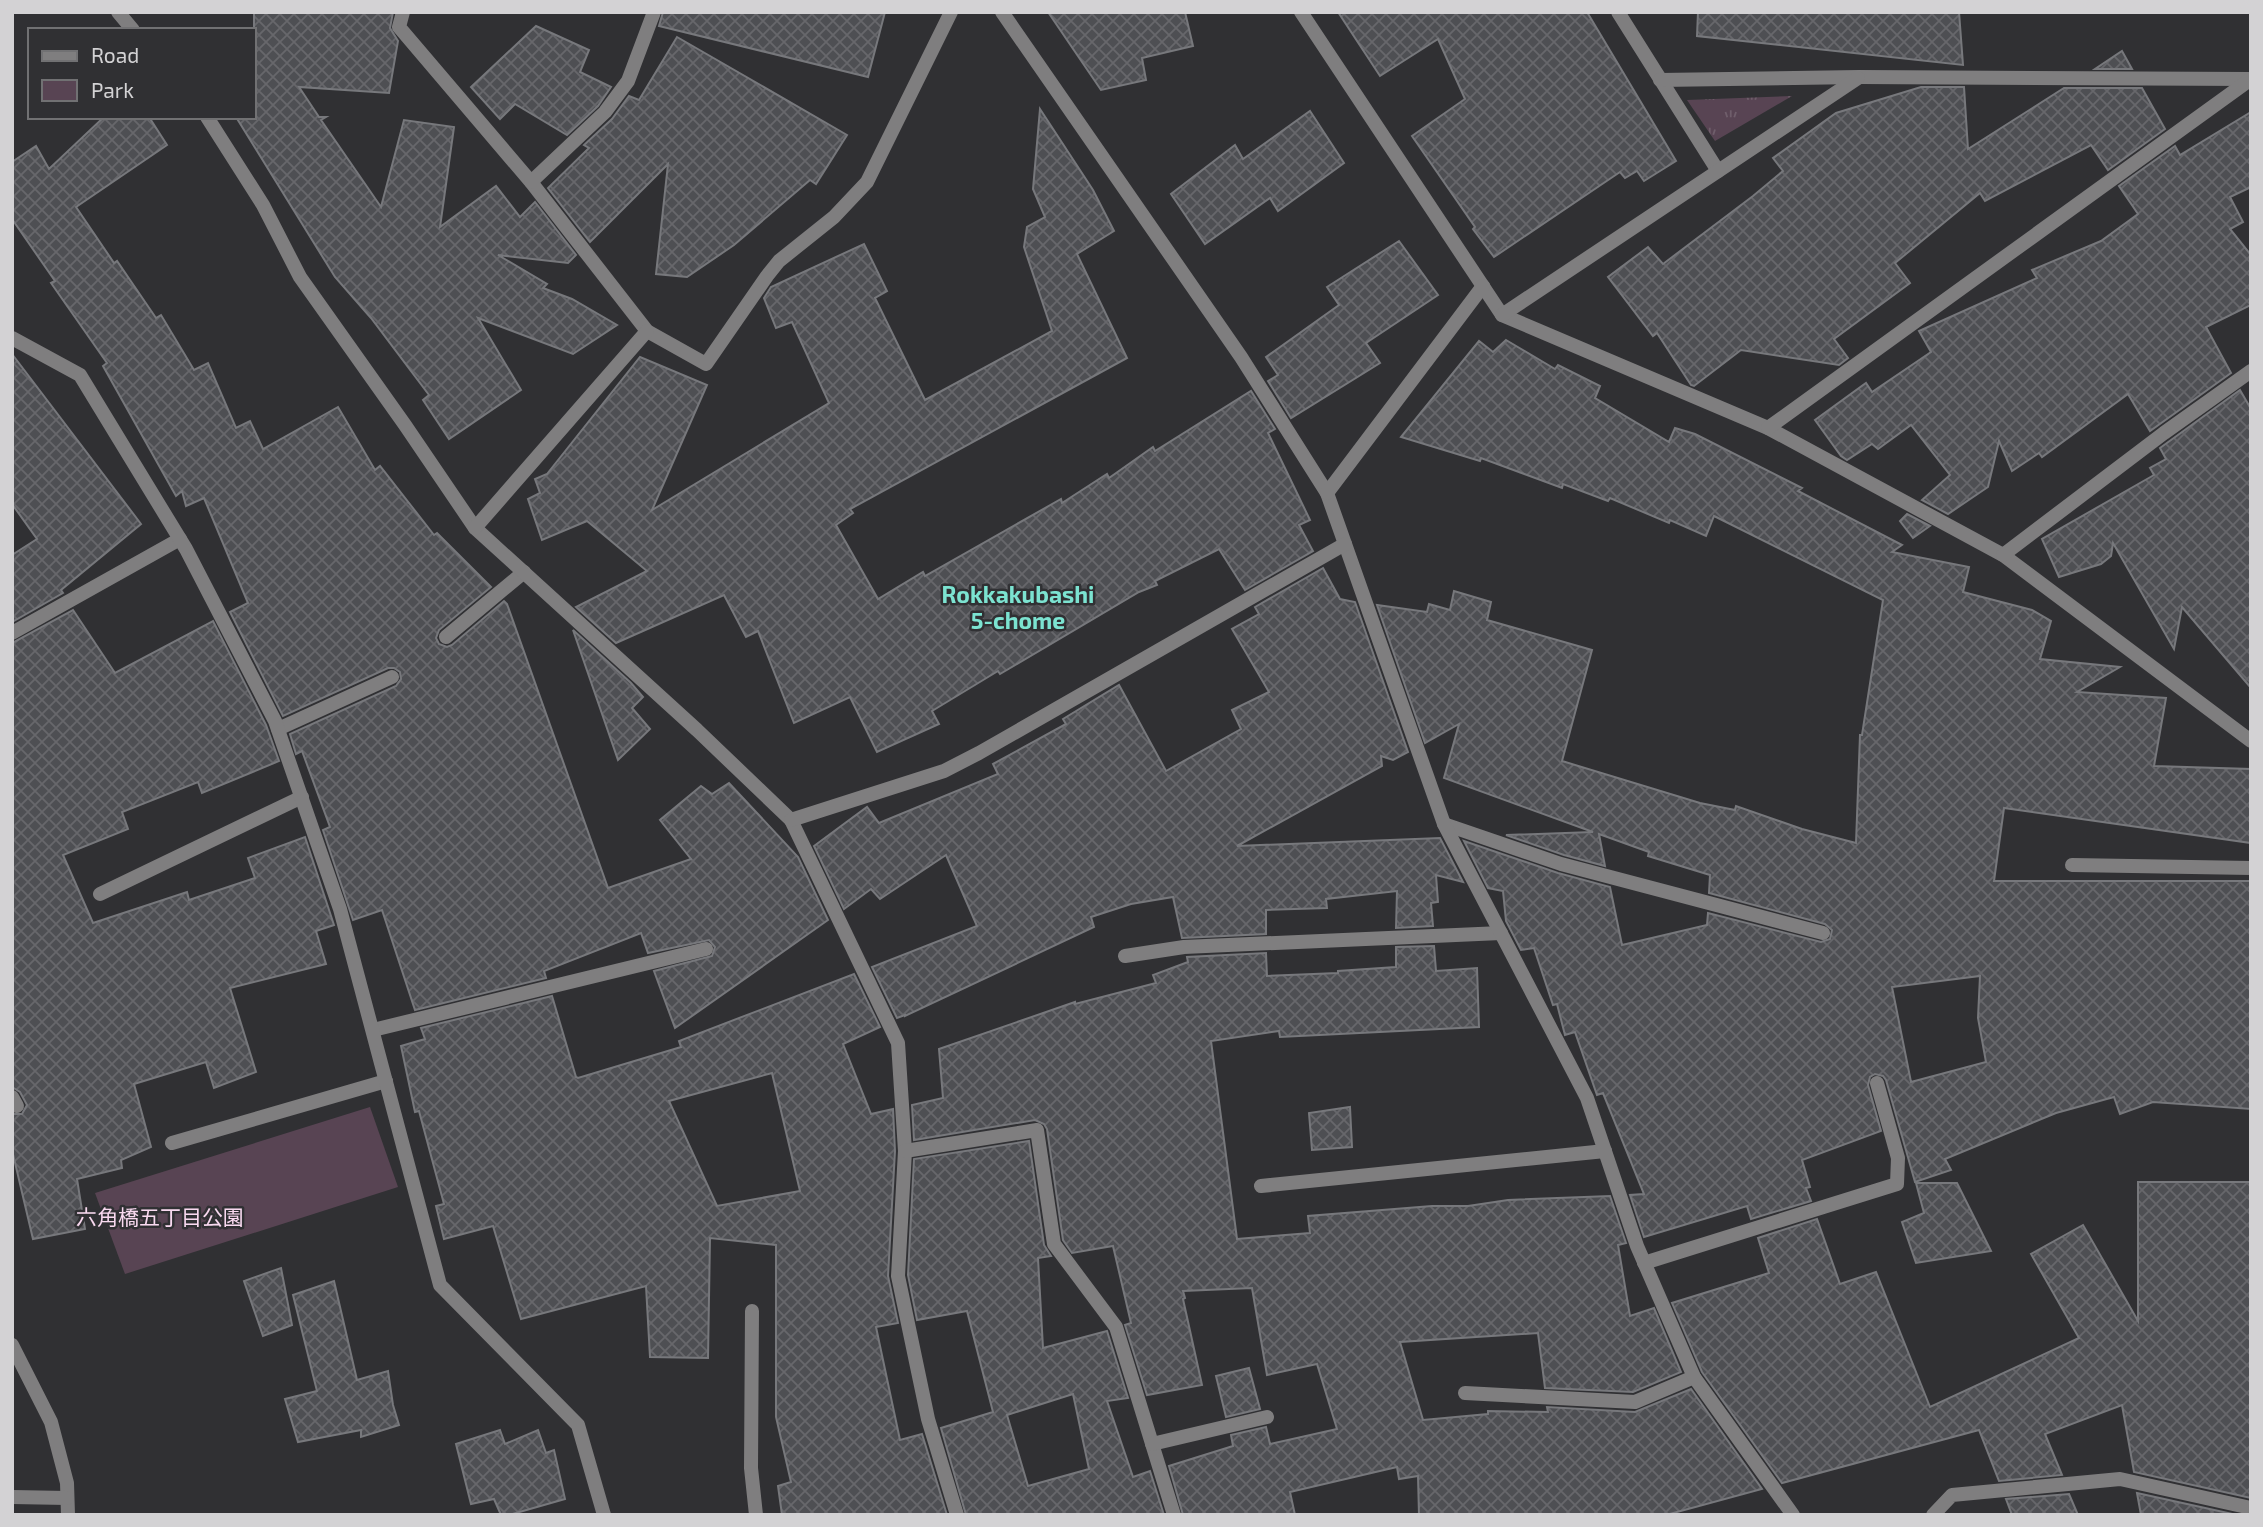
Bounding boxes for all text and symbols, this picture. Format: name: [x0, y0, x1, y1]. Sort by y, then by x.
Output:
legend: [28, 28, 256, 119]
text: Road: [91, 42, 139, 67]
text: Park: [91, 77, 134, 102]
district label: Rokkakubashi 5-chome: [942, 580, 1094, 634]
park label: 六角橋五丁目公園: [76, 1204, 244, 1229]

